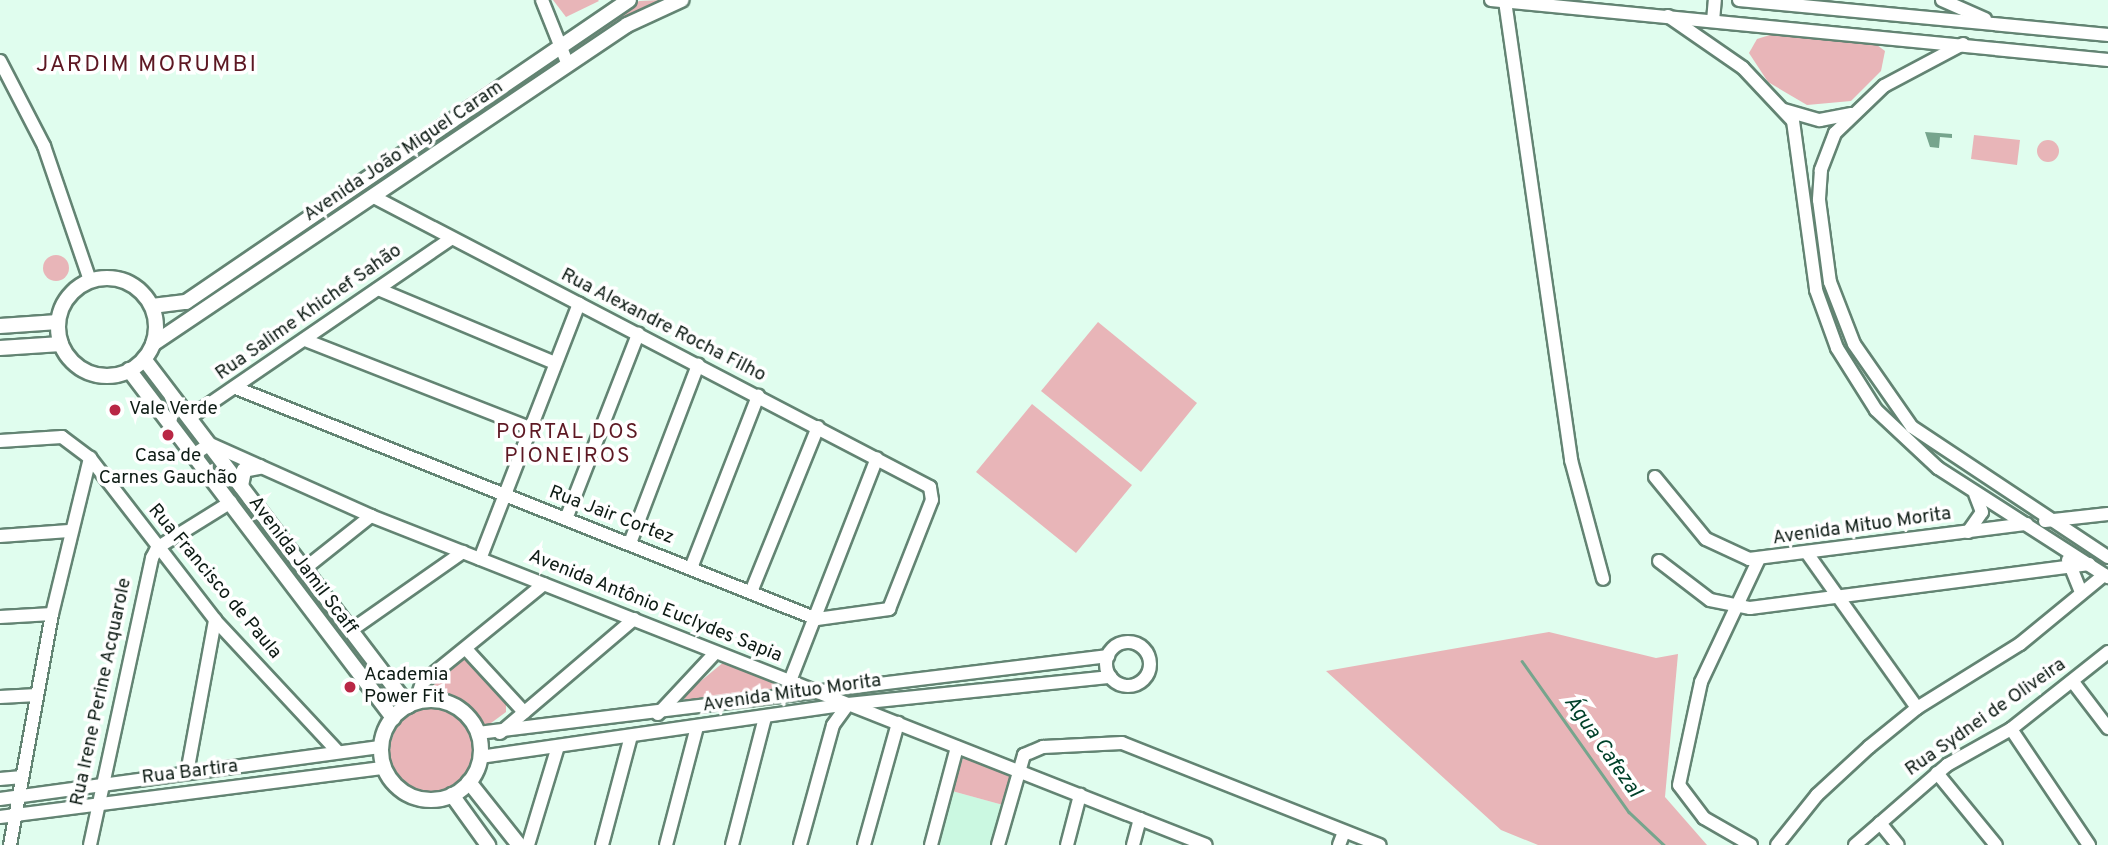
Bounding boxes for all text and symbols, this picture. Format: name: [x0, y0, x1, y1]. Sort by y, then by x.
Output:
district label: JARDIM MORUMBI: [38, 52, 256, 80]
street label: Avenida João Miguel Caram: [300, 77, 508, 227]
street label: Rua Salime Khichef Sahão: [212, 240, 406, 386]
street label: Rua Alexandre Rocha Filho: [556, 264, 770, 388]
place label: Vale Verde: [129, 399, 219, 421]
marker: Vale Verde: [107, 402, 123, 418]
district label: PORTAL DOS PIONEIROS: [497, 420, 639, 470]
marker: Casa de Carnes Gauchão: [160, 427, 176, 443]
place label: Casa de Carnes Gauchão: [99, 446, 237, 490]
street label: Rua Jair Cortez: [545, 482, 677, 550]
street label: Avenida Jamil Scaff: [243, 493, 361, 639]
street label: Rua Francisco de Paula: [142, 500, 286, 664]
street label: Avenida Mituo Morita: [1771, 503, 1953, 551]
street label: Avenida Antônio Euclydes Sapia: [525, 545, 785, 669]
street label: Rua Irene Perine Acquarole: [67, 576, 137, 808]
street label: Rua Sydnei de Oliveira: [1901, 654, 2071, 782]
place label: Academia Power Fit: [364, 665, 448, 709]
street label: Avenida Mituo Morita: [701, 670, 883, 718]
marker: Academia Power Fit: [342, 679, 358, 695]
water label: Água Cafezal: [1558, 691, 1646, 803]
street label: Rua Bartira: [141, 756, 239, 790]

